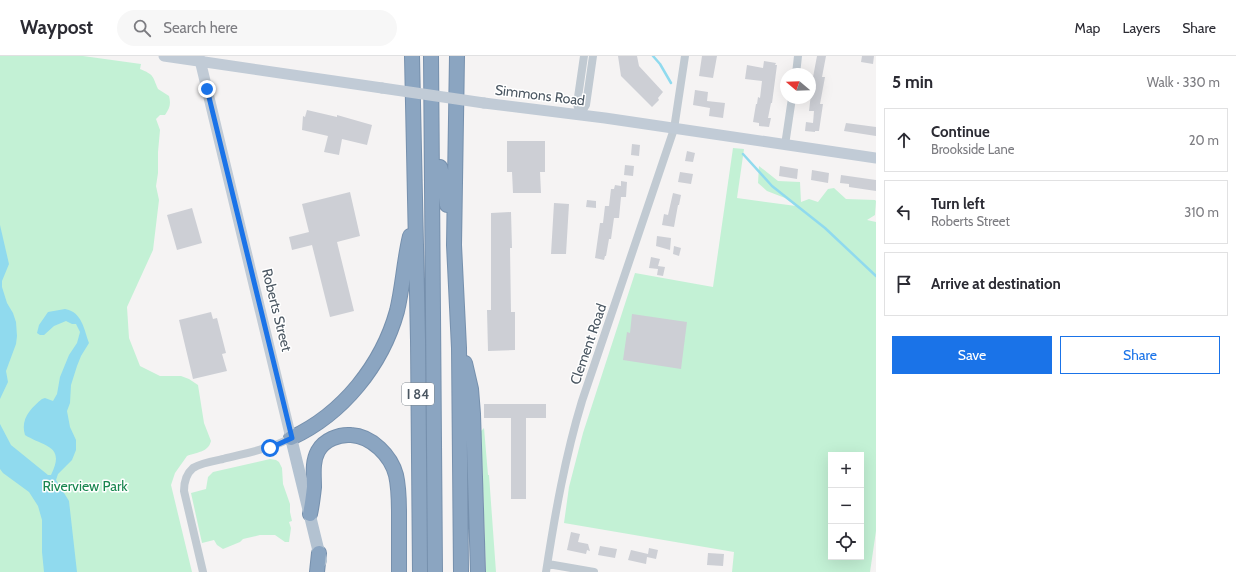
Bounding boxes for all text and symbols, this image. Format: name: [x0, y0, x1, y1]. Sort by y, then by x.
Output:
search box: [117, 10, 397, 46]
text: Waypost: [20, 16, 93, 39]
icon: search: [131, 17, 153, 39]
text: Search here: [163, 19, 238, 37]
text: Map: [1075, 19, 1100, 37]
text: Layers: [1122, 19, 1160, 37]
text: Share: [1182, 19, 1216, 37]
north arrow: [780, 68, 816, 104]
text: 5 min: [892, 72, 933, 92]
text: Walk · 330 m: [1147, 74, 1220, 90]
route end: [198, 80, 216, 98]
street label: Simmons Road: [494, 81, 586, 109]
text: Continue: [931, 123, 990, 141]
icon: ahead: [893, 129, 915, 151]
text: 20 m: [1189, 132, 1219, 148]
text: Brookside Lane: [931, 141, 1014, 157]
text: Turn left: [931, 195, 985, 213]
icon: left: [893, 201, 915, 223]
text: 310 m: [1184, 204, 1219, 220]
text: Roberts Street: [931, 213, 1010, 229]
street label: Roberts Street: [258, 267, 296, 354]
icon: arrive: [893, 273, 915, 295]
text: Arrive at destination: [931, 275, 1061, 293]
street label: Clement Road: [566, 301, 610, 387]
button: Save: [892, 336, 1052, 374]
button: Share: [1060, 336, 1220, 374]
road number: I 84: [402, 383, 434, 405]
route start: [261, 439, 279, 457]
map controls: [828, 452, 864, 560]
button: +: [828, 452, 864, 488]
park label: Riverview Park: [42, 477, 128, 495]
button: −: [828, 488, 864, 524]
button: locate: [828, 524, 864, 560]

